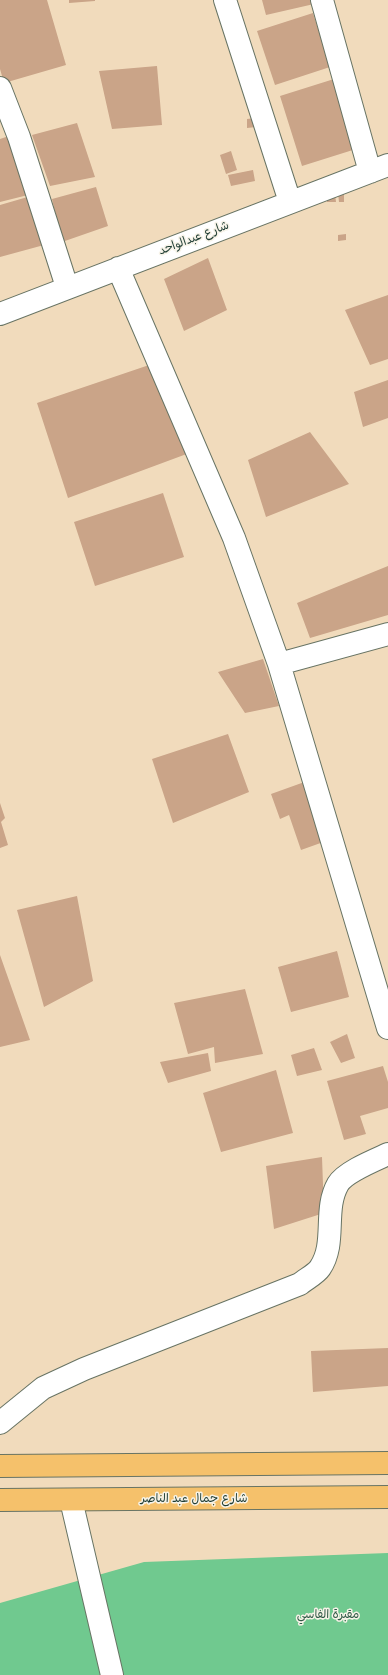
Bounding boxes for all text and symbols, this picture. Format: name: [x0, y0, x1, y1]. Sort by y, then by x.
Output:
street label: شارع عبدالواحد: [157, 219, 231, 259]
street label: شارع جمال عبد الناصر: [141, 1492, 247, 1506]
park label: مقبرة الفاسي: [297, 1608, 359, 1622]

